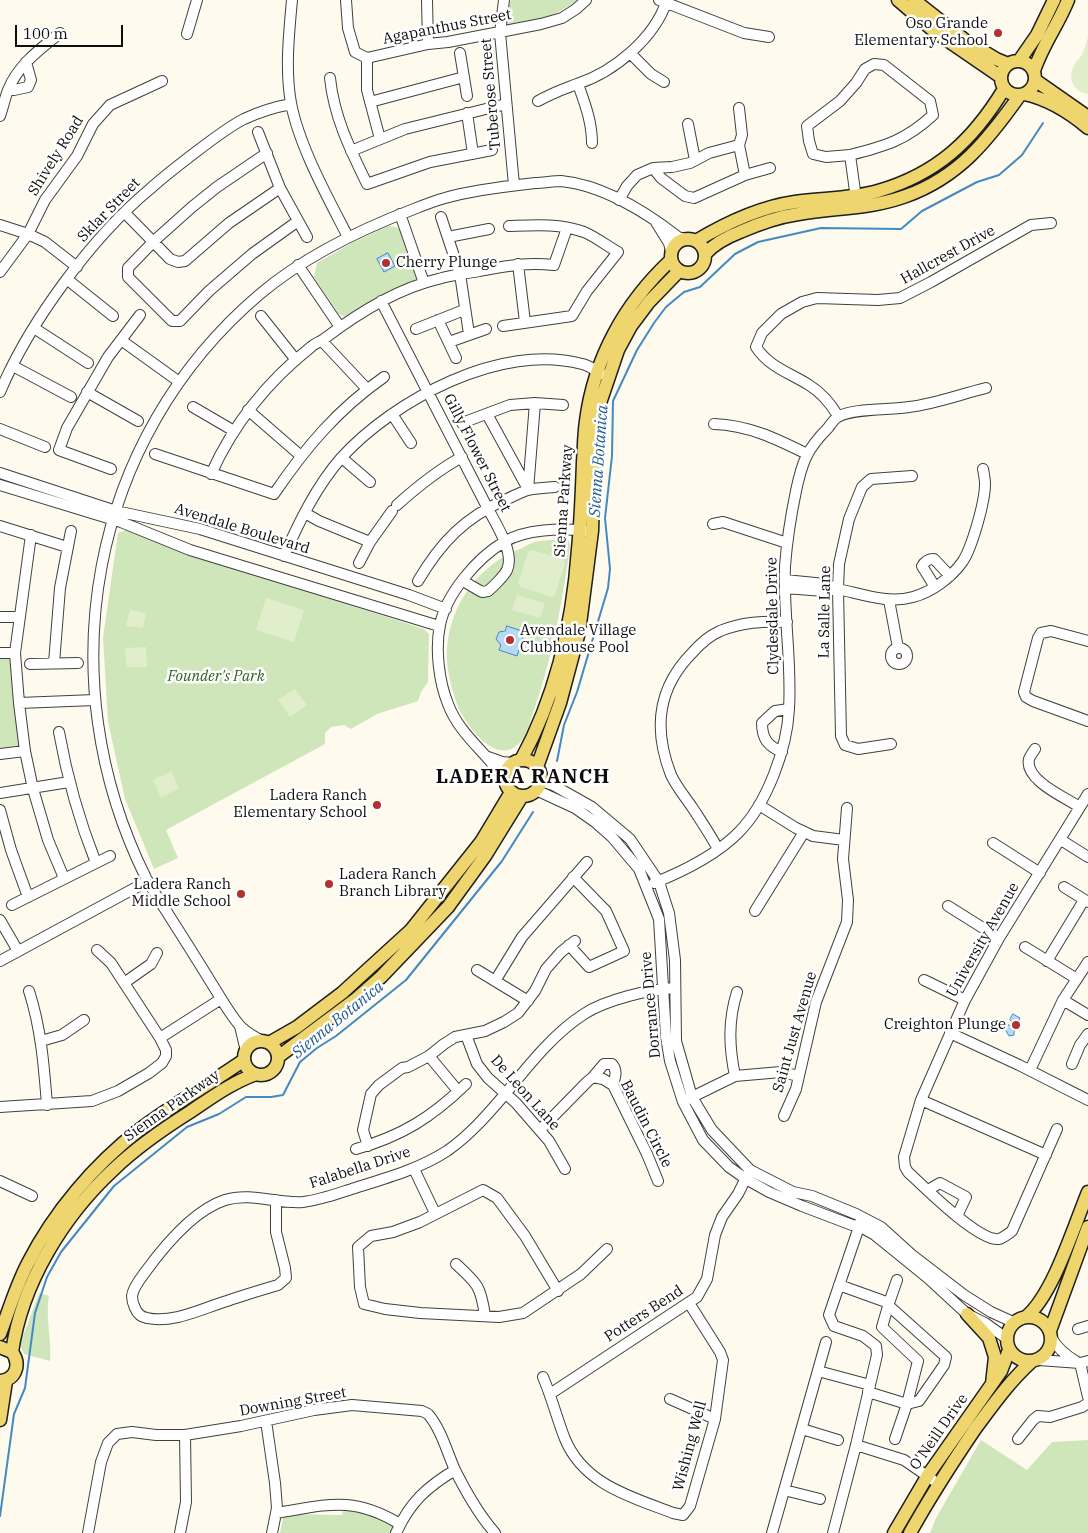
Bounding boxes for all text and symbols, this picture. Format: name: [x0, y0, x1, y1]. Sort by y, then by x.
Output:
street label: Agapanthus Street: [381, 6, 513, 48]
scale bar: [18, 15, 125, 47]
place label: Oso Grande Elementary School: [854, 15, 988, 50]
text: 100 m: [23, 24, 68, 43]
marker: Oso Grande Elementary School: [992, 27, 1004, 39]
street label: Tuberose Street: [477, 37, 505, 151]
street label: Shively Road: [24, 113, 88, 199]
street label: Sklar Street: [74, 174, 144, 246]
street label: Hallcrest Drive: [898, 222, 998, 288]
place label: Cherry Plunge: [396, 254, 497, 272]
marker: Cherry Plunge: [380, 257, 392, 269]
street label: Gilly Flower Street: [439, 391, 515, 515]
water label: Sienna Botanica: [586, 404, 612, 518]
street label: Sienna Parkway: [551, 444, 577, 558]
street label: Avendale Boulevard: [172, 500, 312, 558]
street label: Clydesdale Drive: [763, 557, 783, 675]
street label: La Salle Lane: [815, 565, 835, 659]
place label: Avendale Village Clubhouse Pool: [520, 622, 636, 657]
marker: Avendale Village Clubhouse Pool: [504, 634, 516, 646]
park label: Founder's Park: [167, 668, 265, 686]
district label: LADERA RANCH: [434, 765, 612, 789]
place label: Ladera Ranch Elementary School: [233, 787, 367, 822]
marker: Ladera Ranch Elementary School: [371, 799, 383, 811]
place label: Ladera Ranch Branch Library: [339, 866, 447, 901]
place label: Ladera Ranch Middle School: [131, 876, 231, 911]
marker: Ladera Ranch Branch Library: [323, 878, 335, 890]
street label: University Avenue: [943, 879, 1023, 1001]
marker: Ladera Ranch Middle School: [235, 888, 247, 900]
street label: Dorrance Drive: [637, 951, 665, 1059]
street label: Saint Just Avenue: [769, 970, 821, 1094]
water label: Sienna Botanica: [288, 977, 388, 1063]
place label: Creighton Plunge: [884, 1016, 1006, 1034]
marker: Creighton Plunge: [1010, 1019, 1022, 1031]
street label: De Leon Lane: [486, 1052, 564, 1134]
street label: Sienna Parkway: [121, 1066, 223, 1146]
street label: Baudin Circle: [616, 1077, 676, 1171]
street label: Falabella Drive: [307, 1143, 413, 1193]
street label: Potters Bend: [601, 1282, 687, 1346]
street label: Downing Street: [238, 1384, 348, 1420]
street label: O'Neill Drive: [906, 1390, 972, 1474]
street label: Wishing Well: [669, 1399, 711, 1493]

